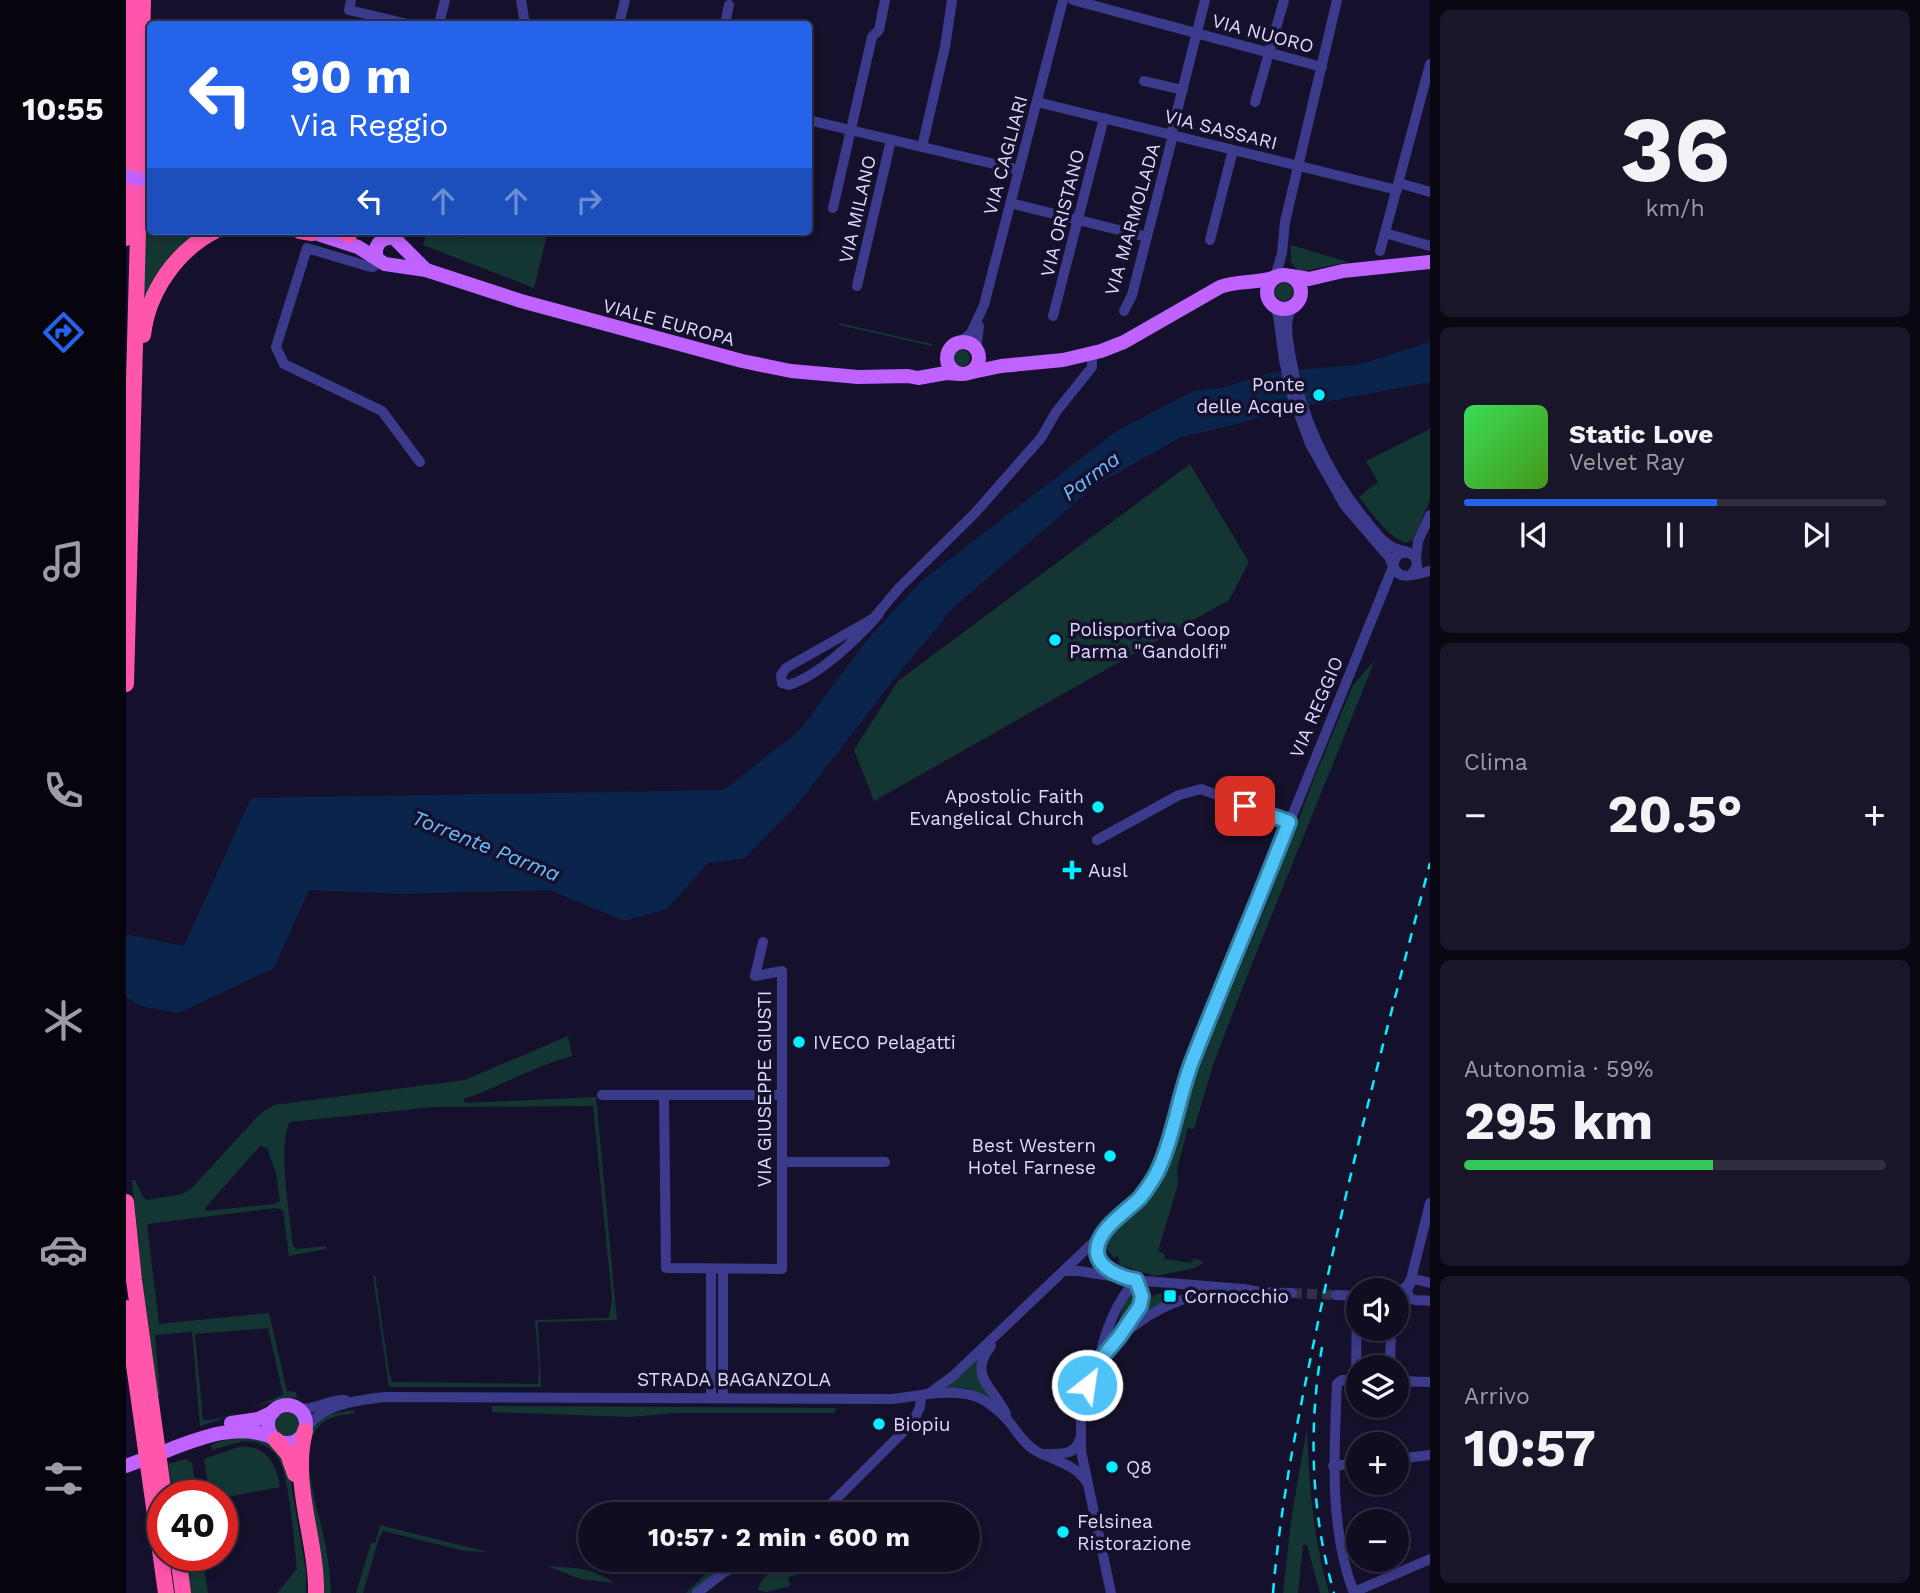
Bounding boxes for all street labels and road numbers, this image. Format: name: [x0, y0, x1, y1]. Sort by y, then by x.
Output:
street label: VIA NUORO: [1209, 9, 1316, 58]
street label: VIA CAGLIARI: [978, 93, 1032, 217]
street label: VIA SASSARI: [1162, 104, 1280, 155]
street label: VIA MARMOLADA: [1100, 140, 1165, 298]
street label: VIA ORISTANO: [1036, 147, 1089, 279]
street label: VIA MILANO: [834, 153, 881, 265]
street label: VIALE EUROPA: [600, 294, 738, 351]
street label: VIA REGGIO: [1285, 653, 1348, 761]
street label: VIA GIUSEPPE GIUSTI: [753, 991, 776, 1187]
street label: STRADA BAGANZOLA: [637, 1368, 832, 1391]

